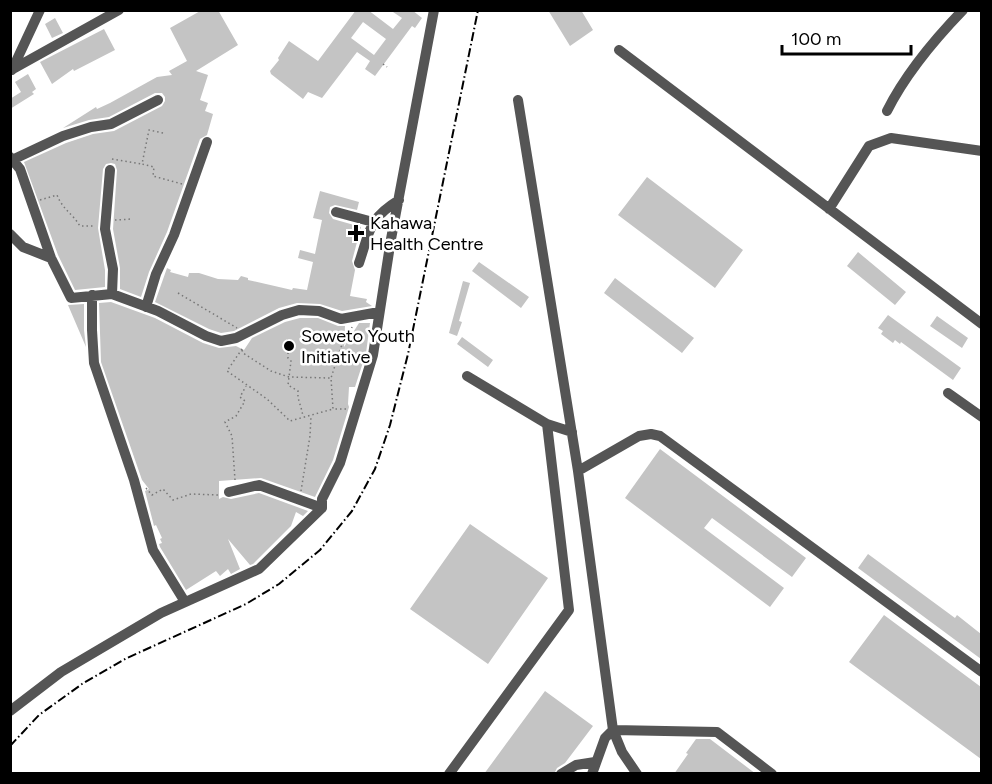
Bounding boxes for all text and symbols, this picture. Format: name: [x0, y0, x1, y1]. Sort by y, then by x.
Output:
scale bar: [782, 18, 911, 56]
text: 100 m: [791, 28, 841, 50]
place label: Kahawa Health Centre: [370, 212, 484, 255]
marker: Kahawa Health Centre: [347, 224, 365, 242]
place label: Soweto Youth Initiative: [301, 325, 415, 368]
marker: Soweto Youth Initiative: [282, 339, 296, 353]

